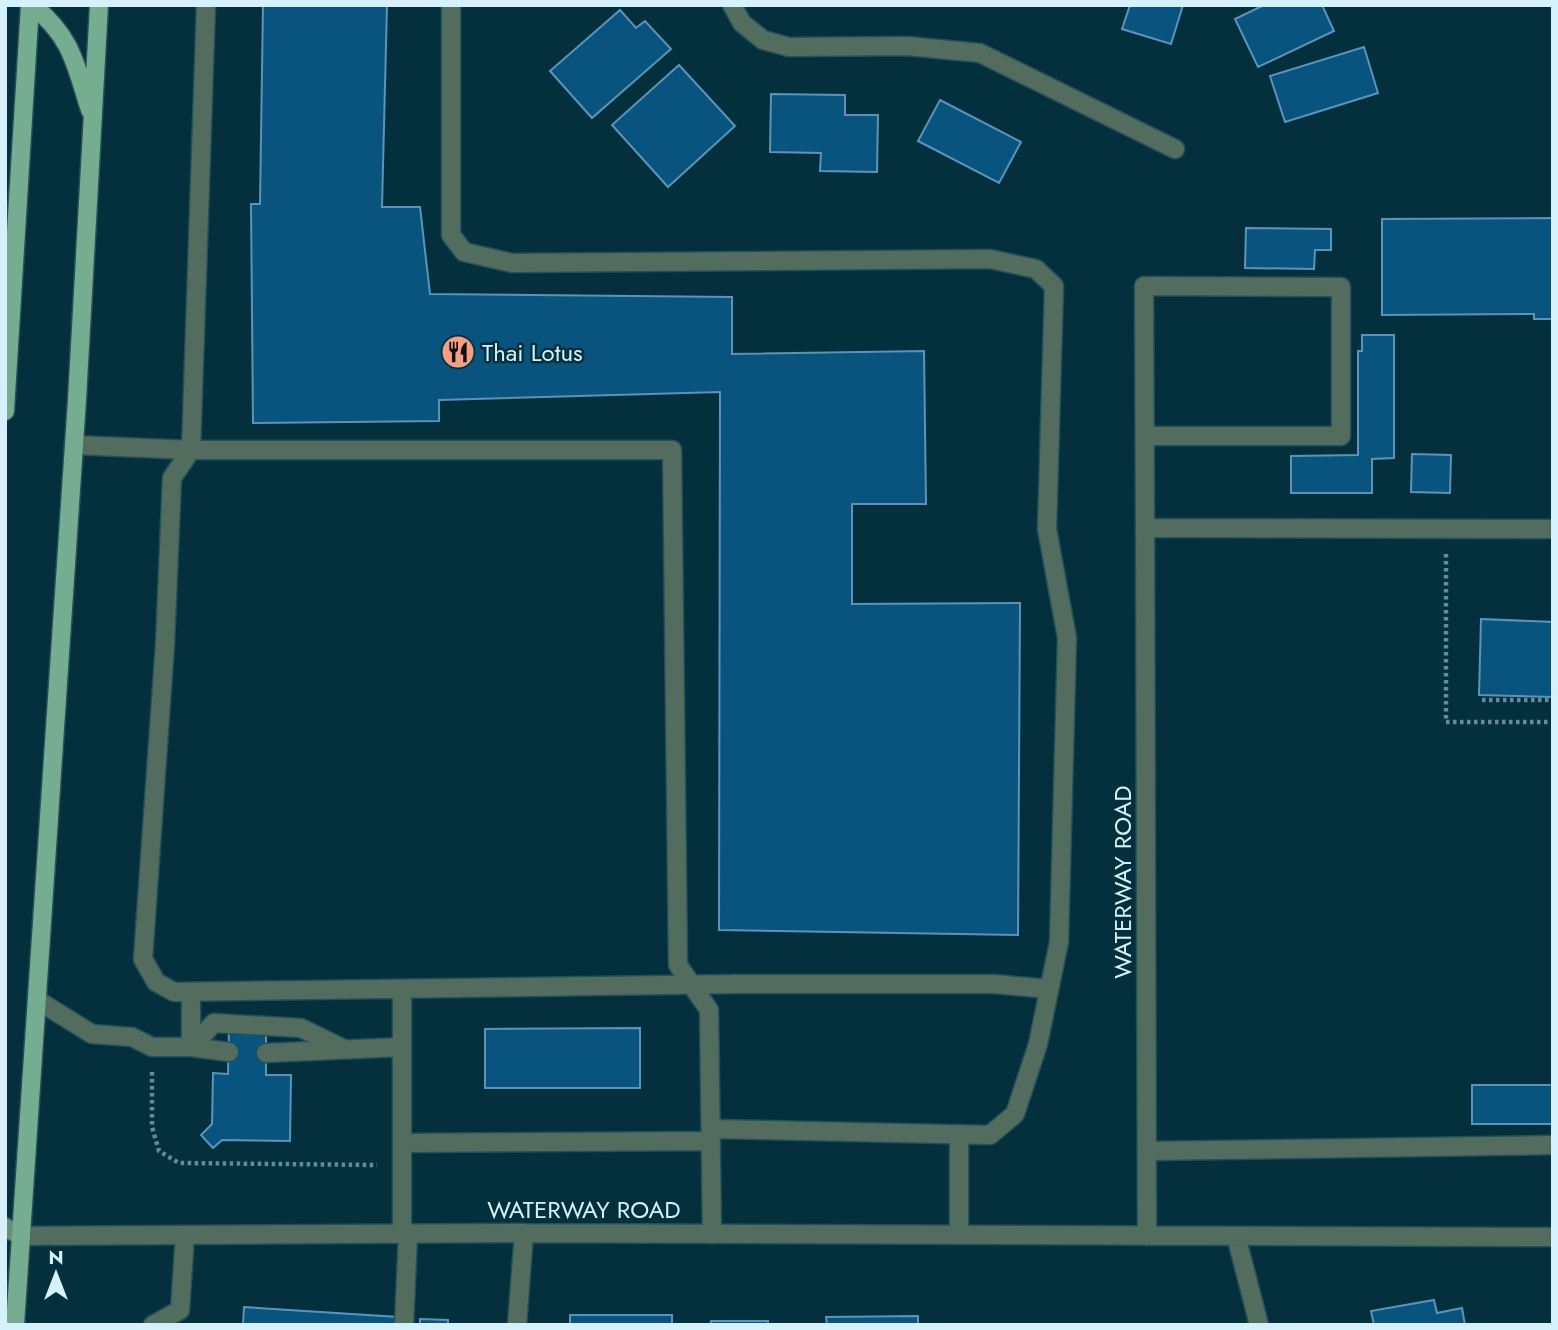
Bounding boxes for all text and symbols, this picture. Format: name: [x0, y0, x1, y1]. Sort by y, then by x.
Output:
restaurant icon: Thai Lotus: [439, 333, 477, 371]
place label: Thai Lotus: [482, 335, 583, 370]
street label: WATERWAY ROAD: [1105, 785, 1140, 979]
street label: WATERWAY ROAD: [487, 1192, 681, 1227]
north arrow: [21, 1239, 91, 1309]
text: N: [48, 1244, 64, 1271]

